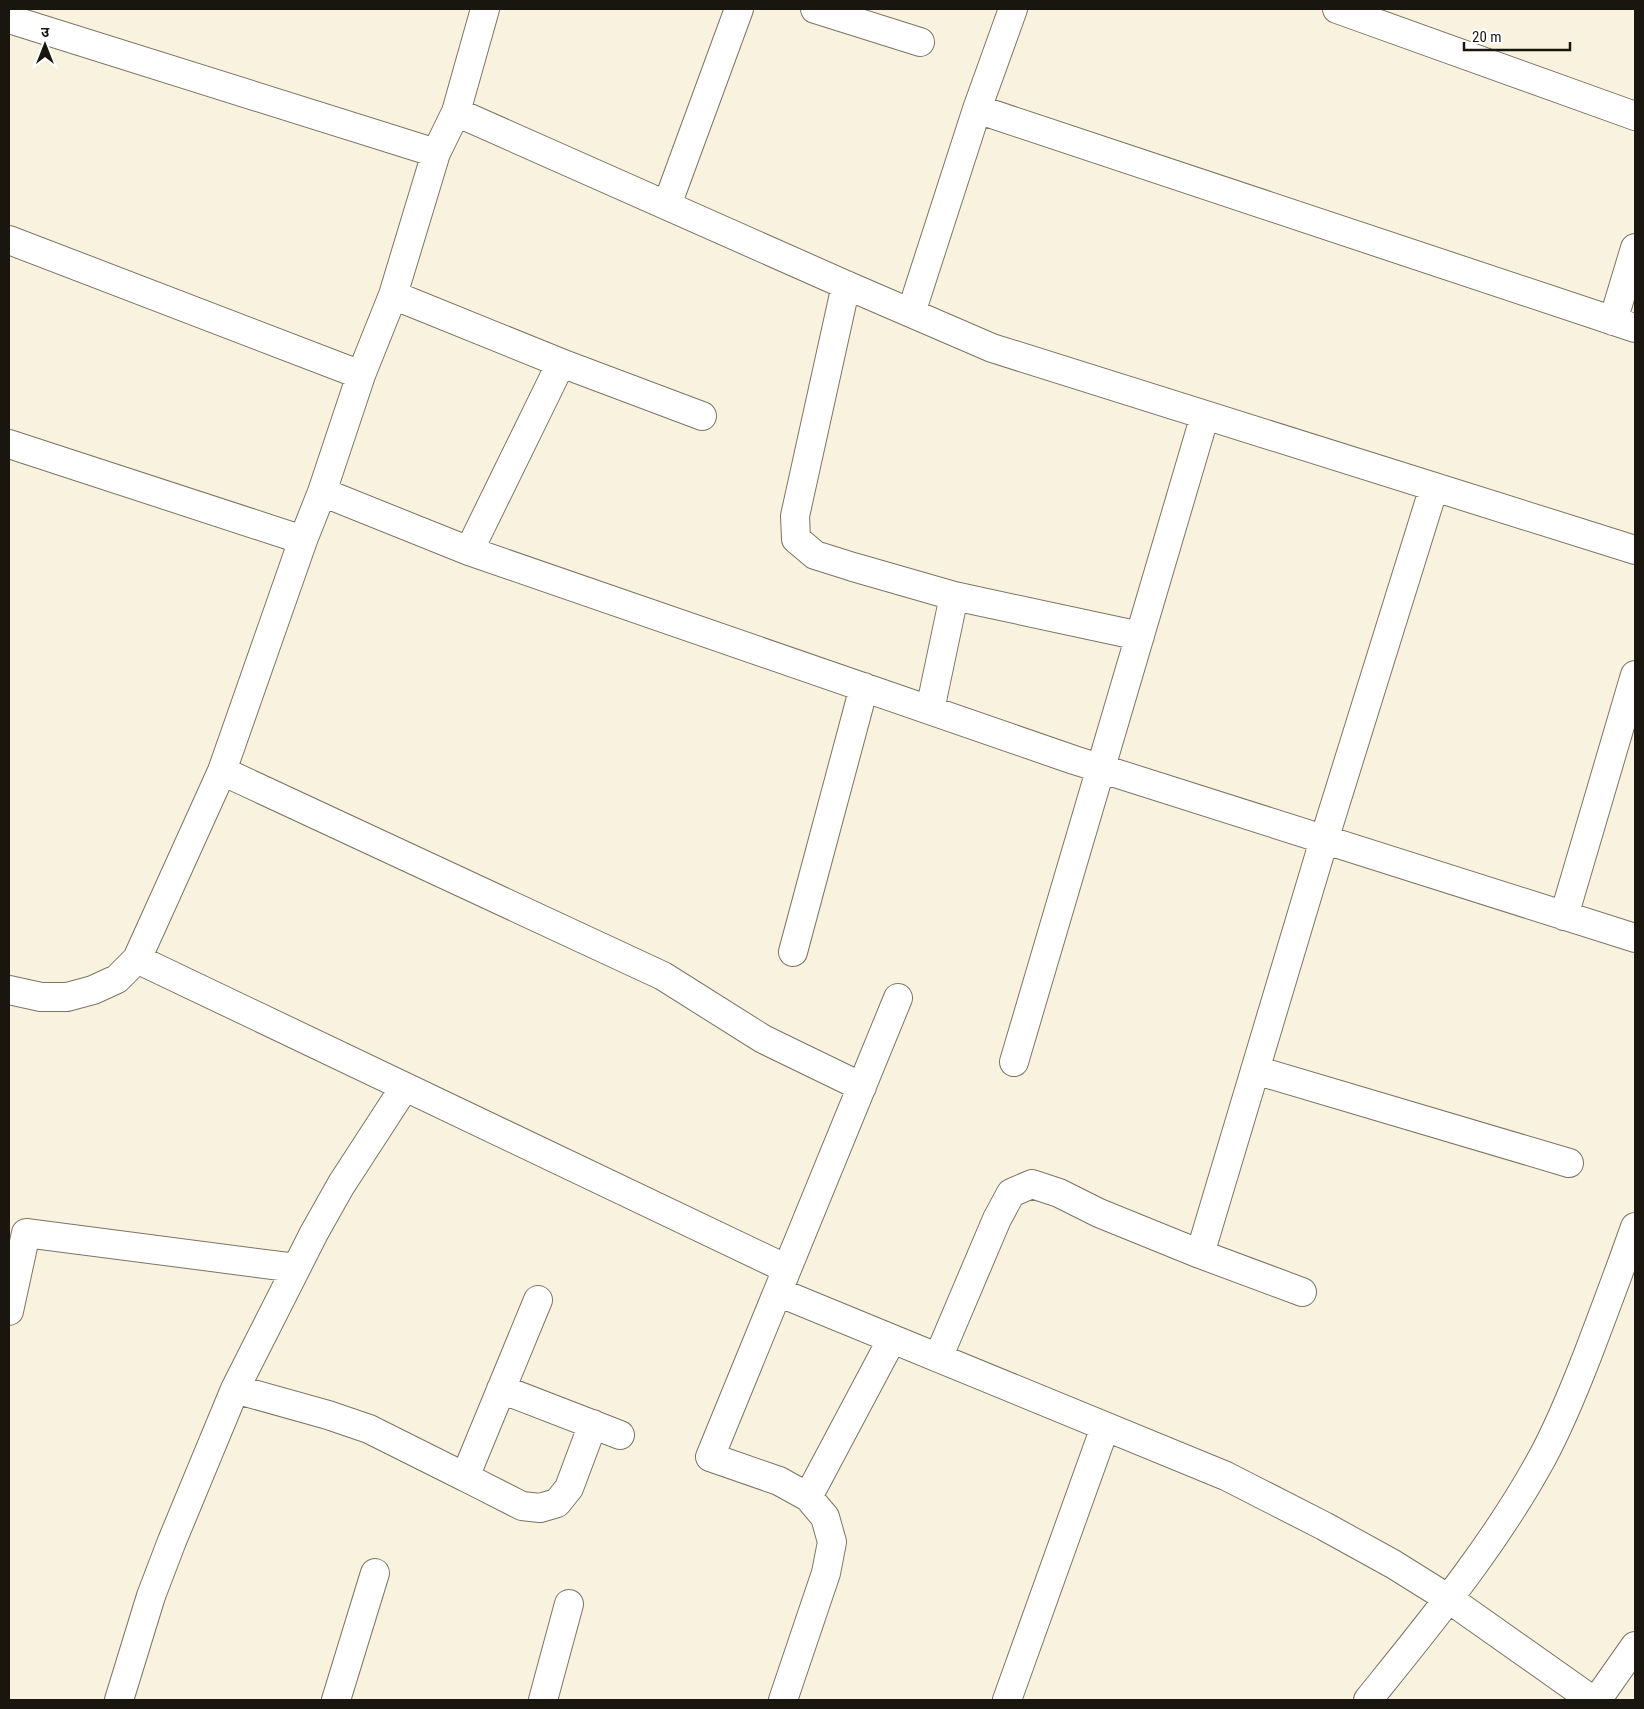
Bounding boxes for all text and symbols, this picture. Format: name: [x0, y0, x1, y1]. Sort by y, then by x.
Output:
north arrow: [20, 20, 70, 70]
scale bar: [1464, 20, 1570, 52]
text: उ: [41, 24, 50, 40]
text: 20 m: [1472, 28, 1502, 46]

